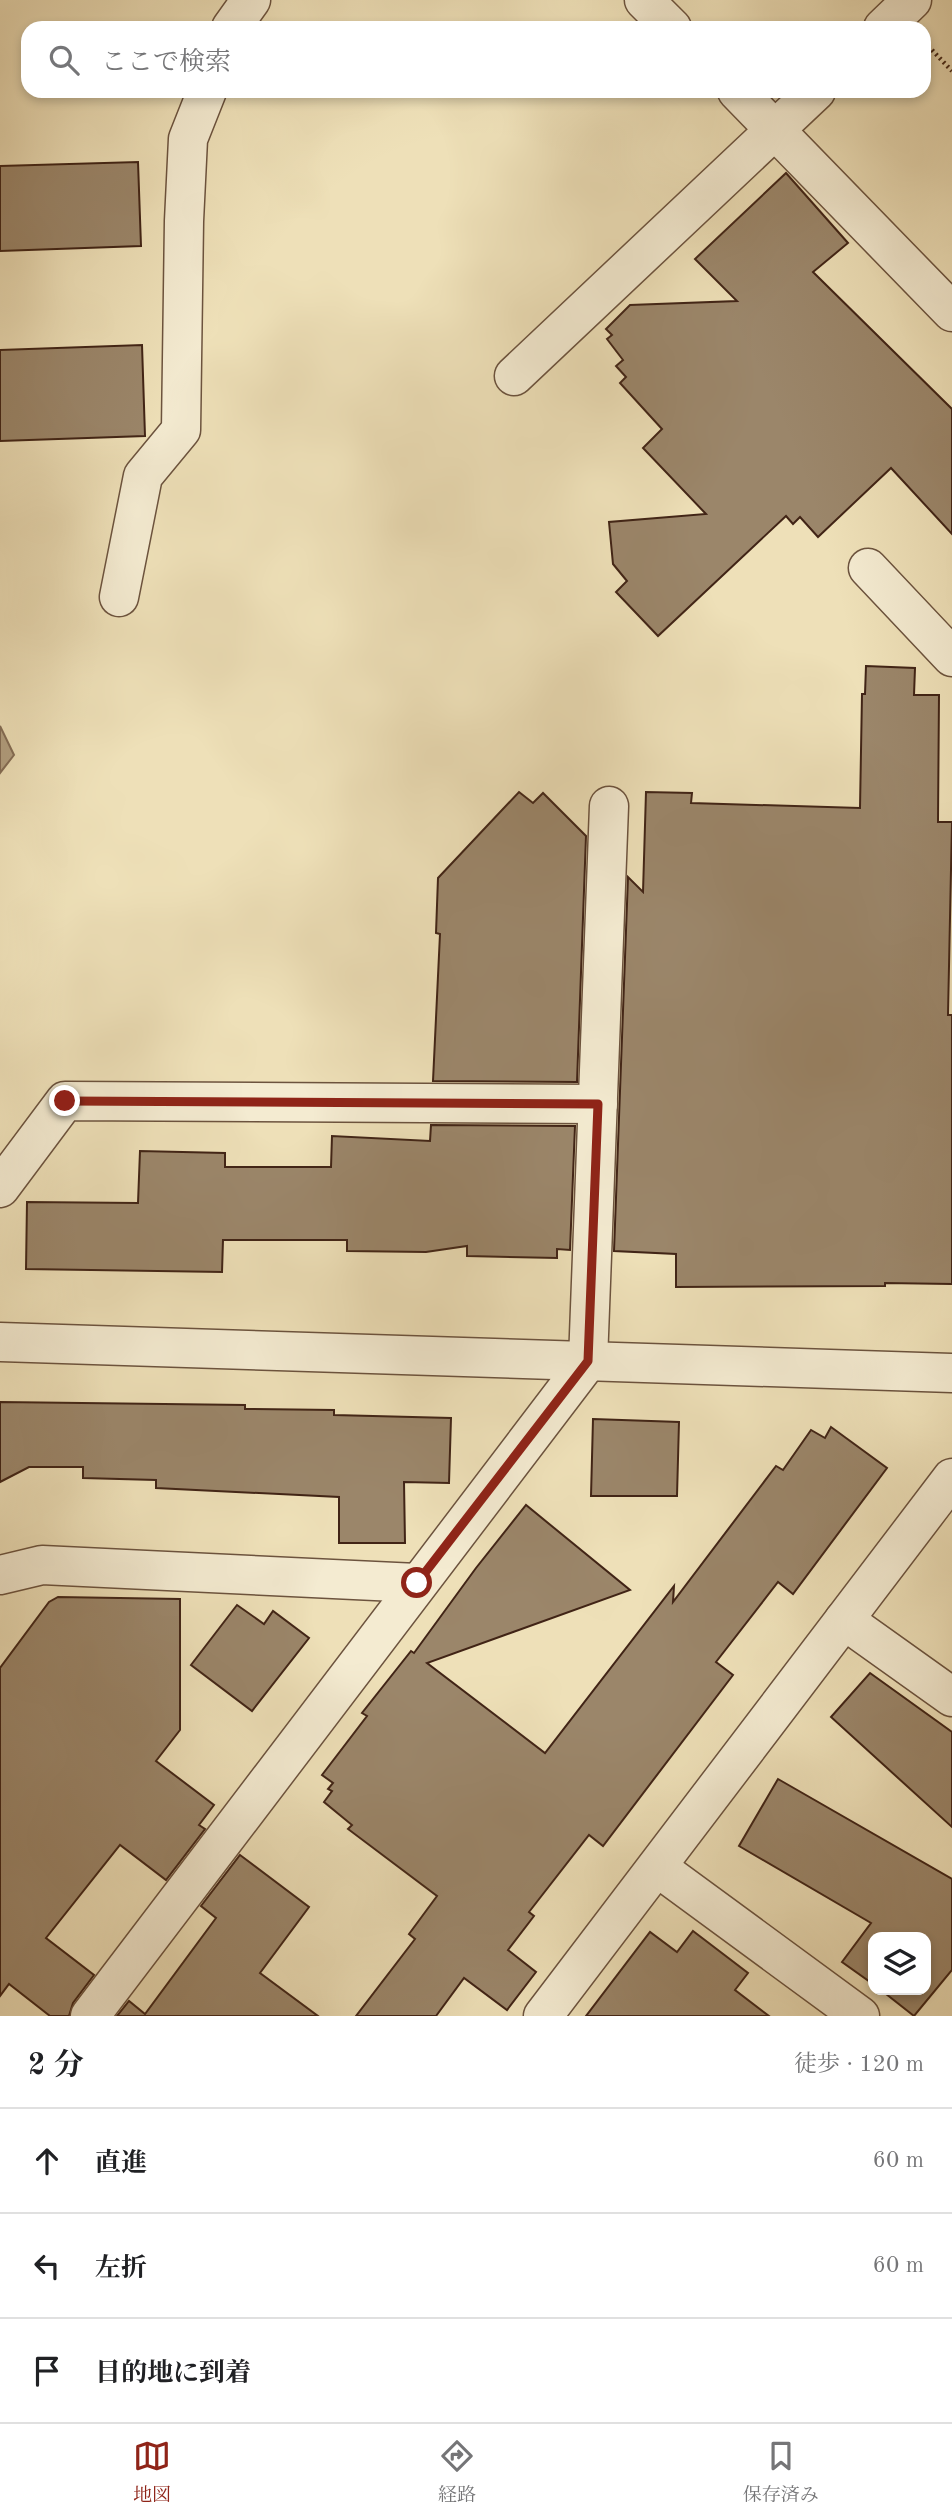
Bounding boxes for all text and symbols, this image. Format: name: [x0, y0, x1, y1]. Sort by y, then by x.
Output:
search box: [21, 21, 931, 98]
icon: search: [45, 41, 83, 79]
text: ここで検索: [101, 50, 231, 76]
route end: [49, 1085, 80, 1116]
route start: [401, 1567, 432, 1598]
map controls: [868, 1932, 931, 1995]
button: layers: [868, 1932, 931, 1995]
text: 2 分: [28, 2051, 84, 2081]
text: 徒歩 · 120 m: [794, 2053, 924, 2076]
icon: ahead: [28, 2142, 66, 2180]
text: 60 m: [873, 2149, 924, 2172]
text: 直進: [95, 2151, 147, 2177]
icon: left: [28, 2247, 66, 2285]
text: 60 m: [873, 2254, 924, 2277]
text: 左折: [95, 2256, 147, 2282]
icon: arrive: [28, 2352, 66, 2390]
text: 目的地に到着: [95, 2361, 251, 2387]
tab: 地図: [133, 2437, 171, 2508]
tab: 経路: [438, 2437, 476, 2508]
tab: 保存済み: [743, 2437, 819, 2508]

